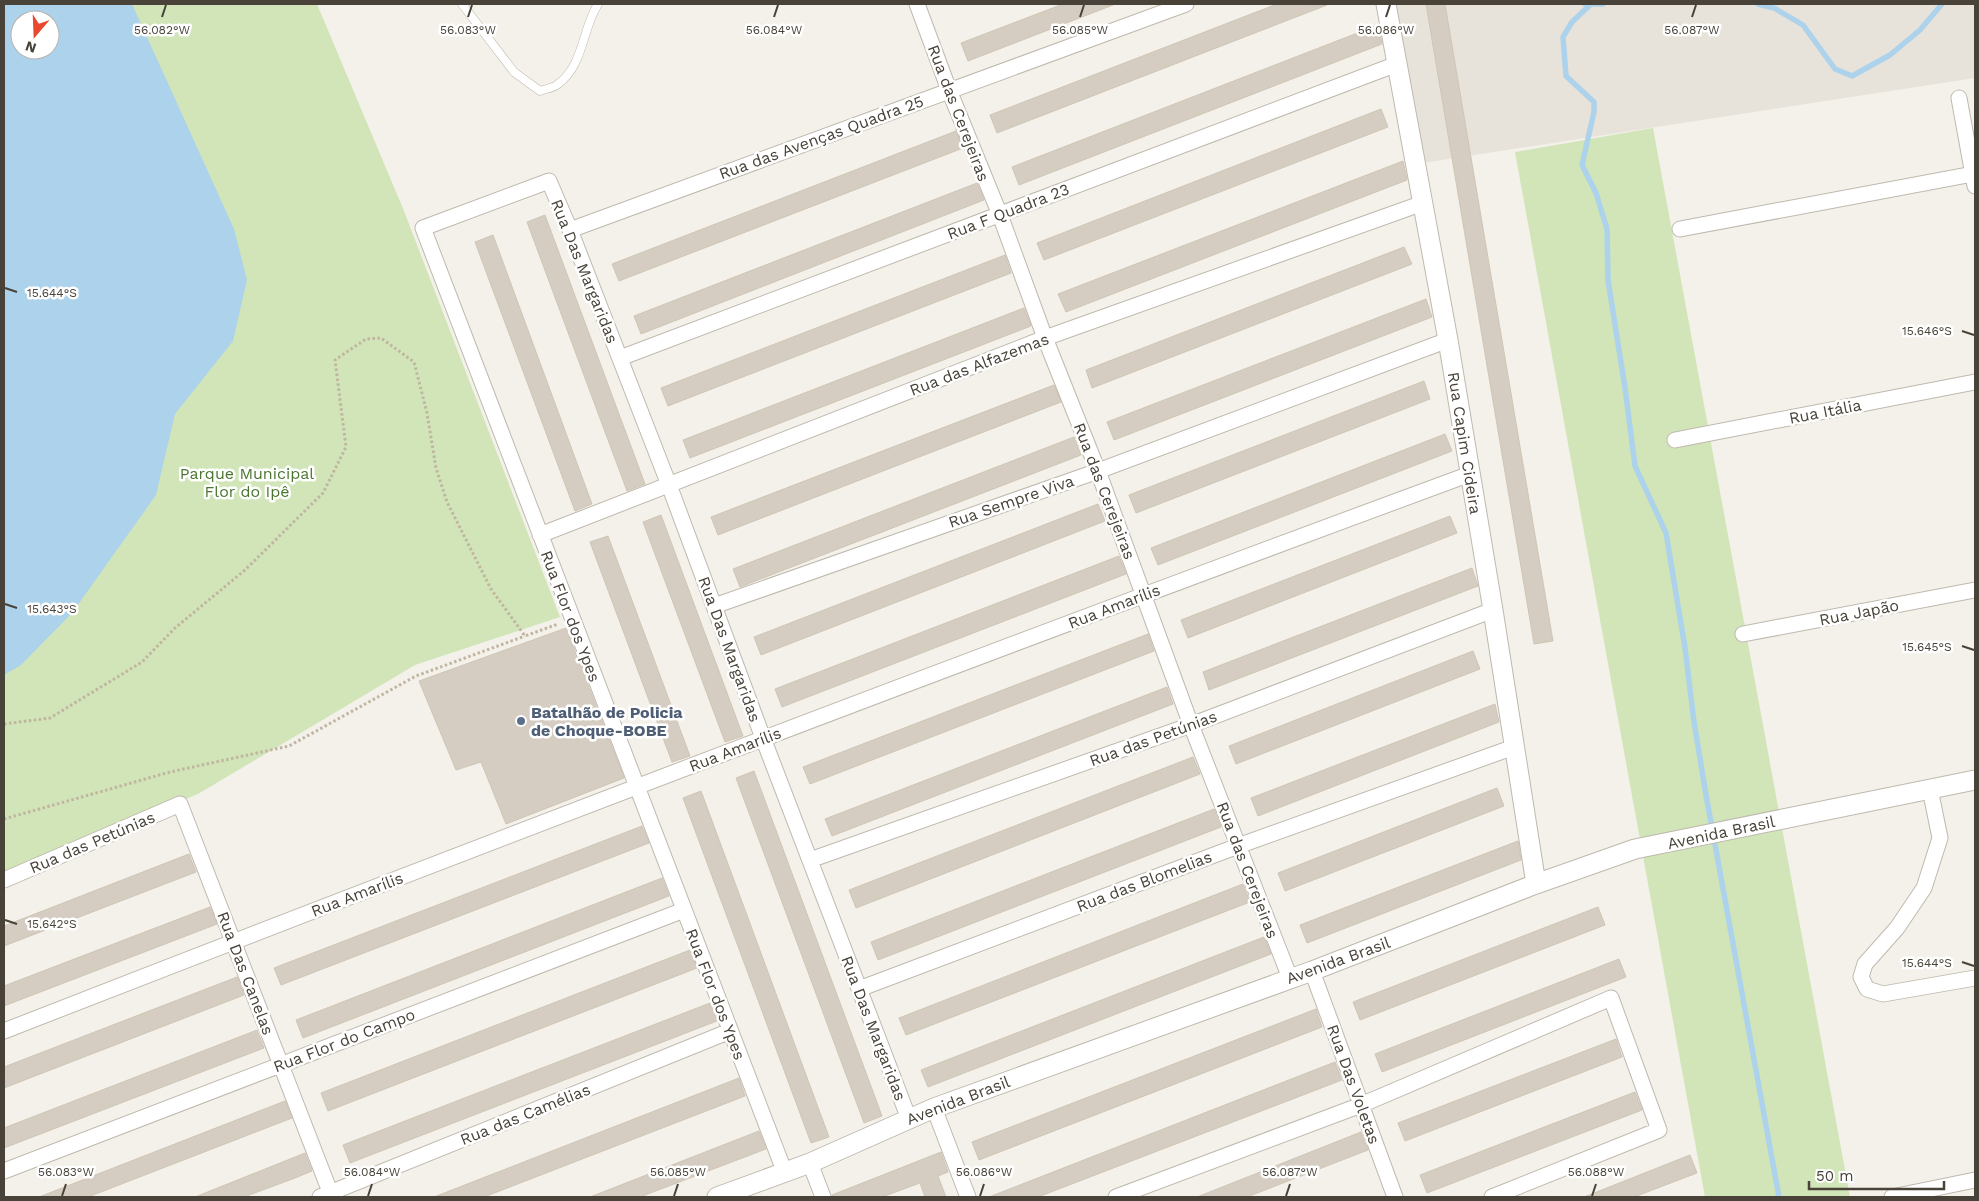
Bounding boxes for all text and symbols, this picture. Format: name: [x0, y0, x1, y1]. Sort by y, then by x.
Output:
north arrow: [10, 10, 60, 60]
text: 56.082°W: [134, 23, 191, 37]
text: 56.083°W: [440, 23, 496, 37]
text: 56.084°W: [746, 23, 803, 37]
text: 56.085°W: [1052, 23, 1109, 37]
text: 56.086°W: [1358, 23, 1415, 37]
text: 56.087°W: [1664, 23, 1720, 37]
text: N: [23, 38, 38, 57]
street label: Rua das Cerejeiras: [924, 42, 993, 184]
street label: Rua das Avenças Quadra 25: [716, 92, 926, 183]
street label: Rua F Quadra 23: [944, 179, 1072, 244]
street label: Rua Das Margaridas: [547, 196, 622, 346]
text: 15.644°S: [27, 286, 77, 300]
text: 15.646°S: [1902, 324, 1952, 338]
street label: Rua das Alfazemas: [907, 329, 1051, 400]
street label: Rua Capim Cideira: [1444, 371, 1485, 515]
street label: Rua Itália: [1787, 395, 1863, 428]
street label: Rua das Cerejeiras: [1070, 420, 1139, 562]
park label: Parque Municipal Flor do Ipê: [180, 464, 314, 501]
street label: Rua Sempre Viva: [946, 471, 1076, 532]
street label: Rua Flor dos Ypes: [537, 548, 604, 685]
street label: Rua Das Margaridas: [694, 574, 765, 725]
street label: Rua Amarílis: [1065, 580, 1163, 633]
street label: Rua Japão: [1818, 595, 1900, 630]
text: 15.643°S: [27, 602, 77, 616]
text: 15.645°S: [1902, 640, 1952, 654]
place label: Batalhão de Policia de Choque-BOBE: [531, 703, 683, 740]
street label: Rua das Petúnias: [1087, 707, 1220, 770]
marker: Batalhão de Policia de Choque-BOBE: [515, 715, 527, 727]
street label: Rua Amarílis: [686, 723, 784, 776]
street label: Rua das Cerejeiras: [1213, 799, 1282, 941]
street label: Rua das Petúnias: [27, 807, 158, 877]
street label: Avenida Brasil: [1666, 812, 1777, 853]
street label: Rua das Blomelias: [1074, 847, 1215, 916]
street label: Rua Amarílis: [308, 868, 406, 921]
street label: Rua Das Canelas: [213, 909, 278, 1038]
text: 15.642°S: [27, 917, 77, 931]
street label: Rua Flor dos Ypes: [682, 926, 749, 1063]
street label: Avenida Brasil: [1284, 933, 1393, 988]
street label: Rua Das Margaridas: [837, 953, 910, 1103]
text: 15.644°S: [1902, 956, 1952, 970]
street label: Rua Flor do Campo: [271, 1005, 418, 1076]
street label: Rua Das Voletas: [1323, 1022, 1384, 1146]
street label: Avenida Brasil: [904, 1072, 1013, 1129]
street label: Rua das Camélias: [457, 1080, 593, 1149]
scale bar: [1809, 1158, 1944, 1190]
text: 56.083°W: [38, 1165, 94, 1179]
text: 56.084°W: [344, 1165, 401, 1179]
text: 56.085°W: [650, 1165, 707, 1179]
text: 56.086°W: [956, 1165, 1013, 1179]
text: 56.087°W: [1262, 1165, 1318, 1179]
text: 56.088°W: [1568, 1165, 1625, 1179]
text: 50 m: [1816, 1167, 1853, 1185]

